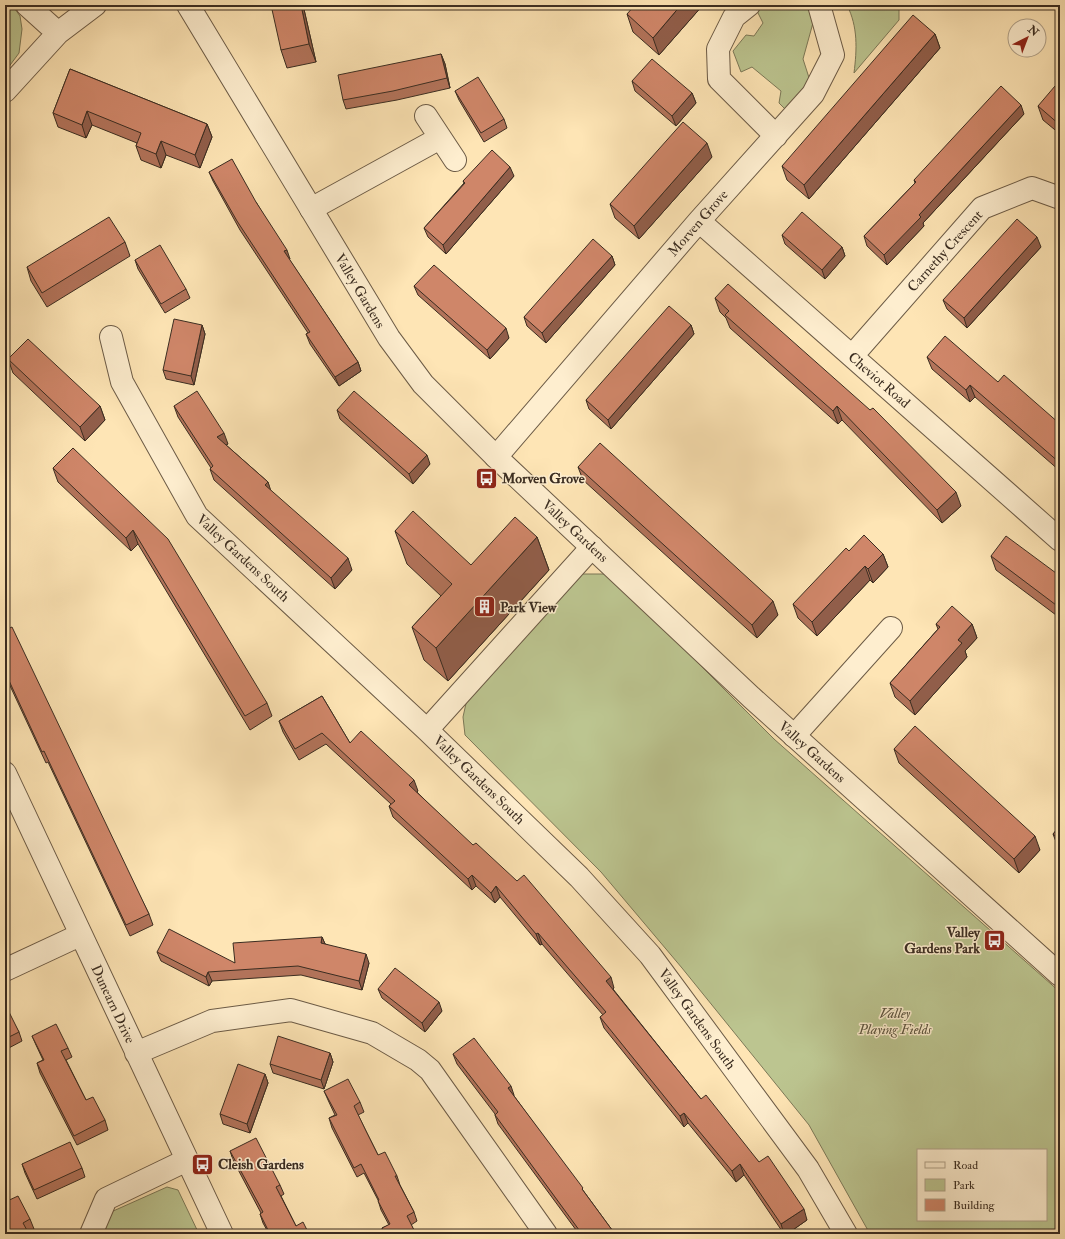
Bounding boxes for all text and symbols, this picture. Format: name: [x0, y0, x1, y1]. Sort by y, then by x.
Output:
north arrow: [1007, 18, 1047, 58]
text: N: [1025, 22, 1042, 40]
street label: Morven Grove: [664, 186, 732, 260]
street label: Carnethy Crescent: [904, 206, 987, 296]
street label: Valley Gardens: [330, 251, 389, 332]
street label: Cheviot Road: [845, 348, 914, 412]
bus stop icon: Morven Grove: [473, 465, 499, 491]
place label: Morven Grove: [501, 470, 585, 487]
street label: Valley Gardens: [538, 496, 612, 567]
street label: Valley Gardens South: [192, 511, 293, 606]
building icon: Park View: [472, 594, 498, 620]
place label: Park View: [500, 599, 558, 616]
street label: Valley Gardens: [774, 718, 849, 787]
street label: Valley Gardens South: [429, 732, 529, 829]
place label: Valley Gardens Park: [904, 924, 981, 957]
bus stop icon: Valley Gardens Park: [982, 927, 1008, 953]
street label: Dunearn Drive: [87, 962, 139, 1046]
street label: Valley Gardens South: [654, 965, 740, 1074]
park label: Valley Playing Fields: [858, 1005, 933, 1038]
legend: [917, 1149, 1047, 1221]
bus stop icon: Cleish Gardens: [190, 1151, 216, 1177]
place label: Cleish Gardens: [218, 1156, 304, 1173]
text: Road: [953, 1158, 978, 1173]
text: Park: [953, 1178, 975, 1193]
text: Building: [953, 1198, 996, 1213]

